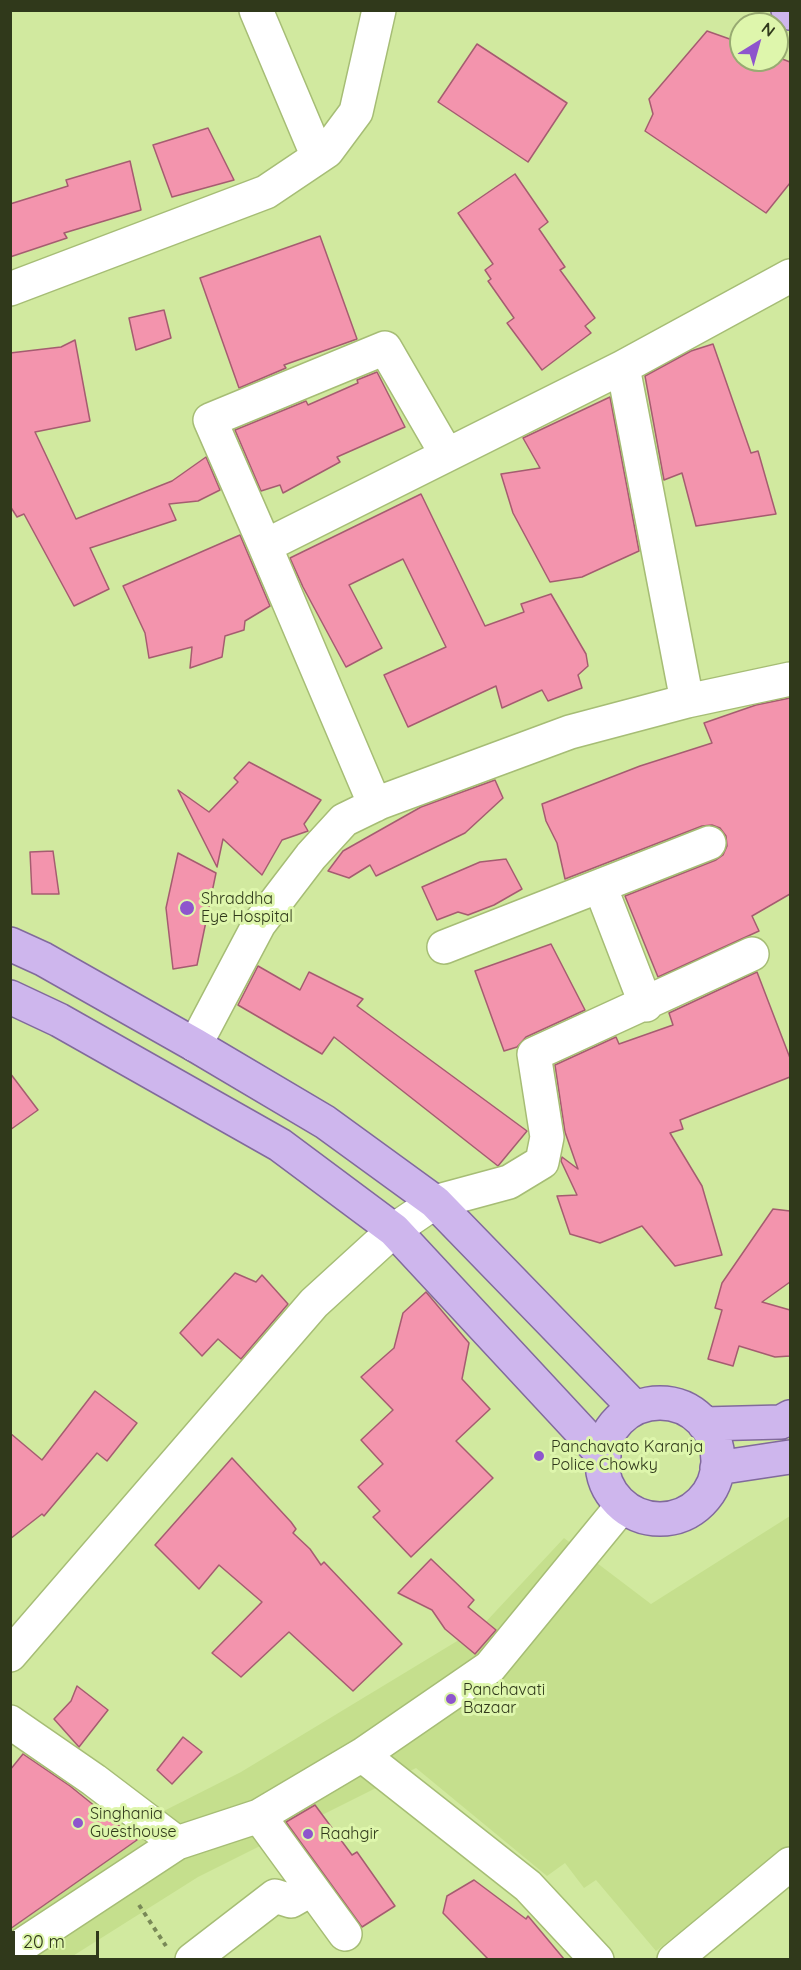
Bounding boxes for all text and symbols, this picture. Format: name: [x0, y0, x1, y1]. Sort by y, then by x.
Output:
north arrow: [729, 12, 789, 72]
text: N: [758, 18, 779, 41]
place label: Shraddha Eye Hospital: [201, 889, 293, 927]
marker: Shraddha Eye Hospital: [178, 899, 196, 917]
place label: Panchavato Karanja Police Chowky: [551, 1437, 703, 1475]
marker: Panchavato Karanja Police Chowky: [532, 1449, 546, 1463]
place label: Panchavati Bazaar: [463, 1680, 545, 1718]
marker: Panchavati Bazaar: [444, 1692, 458, 1706]
place label: Singhania Guesthouse: [90, 1804, 177, 1842]
marker: Singhania Guesthouse: [71, 1816, 85, 1830]
place label: Raahgir: [320, 1824, 379, 1844]
marker: Raahgir: [301, 1827, 315, 1841]
scale bar: [15, 1919, 102, 1957]
text: 20 m: [23, 1930, 65, 1953]

